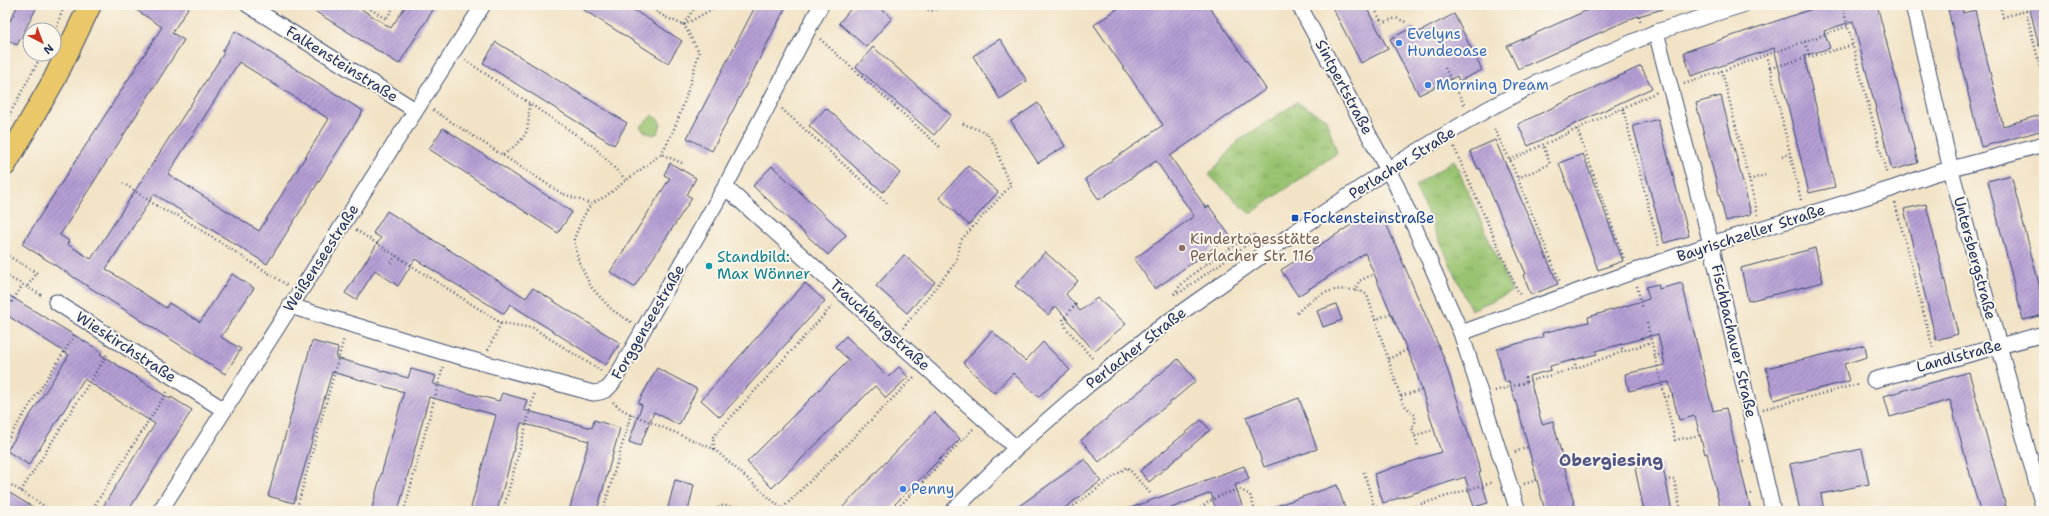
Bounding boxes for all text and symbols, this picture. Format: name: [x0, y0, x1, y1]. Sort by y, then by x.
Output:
street label: Falkensteinstraße: [282, 21, 402, 107]
north arrow: [22, 22, 62, 62]
place label: Evelyns Hundeoase: [1407, 24, 1487, 61]
street label: Sintpertstraße: [1311, 36, 1377, 138]
marker: Evelyns Hundeoase: [1394, 38, 1404, 48]
text: N: [40, 41, 57, 58]
place label: Morning Dream: [1436, 75, 1549, 95]
marker: Morning Dream: [1423, 80, 1433, 90]
street label: Perlacher Straße: [1345, 122, 1459, 204]
street label: Untersbergstraße: [1949, 194, 2001, 322]
street label: Weißenseestraße: [279, 200, 363, 316]
street label: Bayrischzeller Straße: [1674, 200, 1828, 266]
place label: Fockensteinstraße: [1303, 208, 1435, 228]
marker: Fockensteinstraße: [1290, 213, 1300, 223]
place label: Kindertagesstätte Perlacher Str. 116: [1190, 229, 1320, 266]
marker: Kindertagesstätte Perlacher Str. 116: [1177, 243, 1187, 253]
place label: Standbild: Max Wönner: [717, 247, 810, 284]
street label: Forggenseestraße: [607, 261, 689, 383]
marker: Standbild: Max Wönner: [704, 261, 714, 271]
street label: Fischbachauer Straße: [1707, 262, 1761, 420]
street label: Trauchbergstraße: [826, 275, 934, 375]
street label: Perlacher Straße: [1082, 303, 1190, 393]
street label: Wieskirchstraße: [72, 307, 180, 387]
street label: Landlstraße: [1914, 335, 2004, 377]
district label: Obergiesing: [1559, 449, 1663, 471]
place label: Penny: [911, 479, 954, 499]
marker: Penny: [898, 484, 908, 494]

